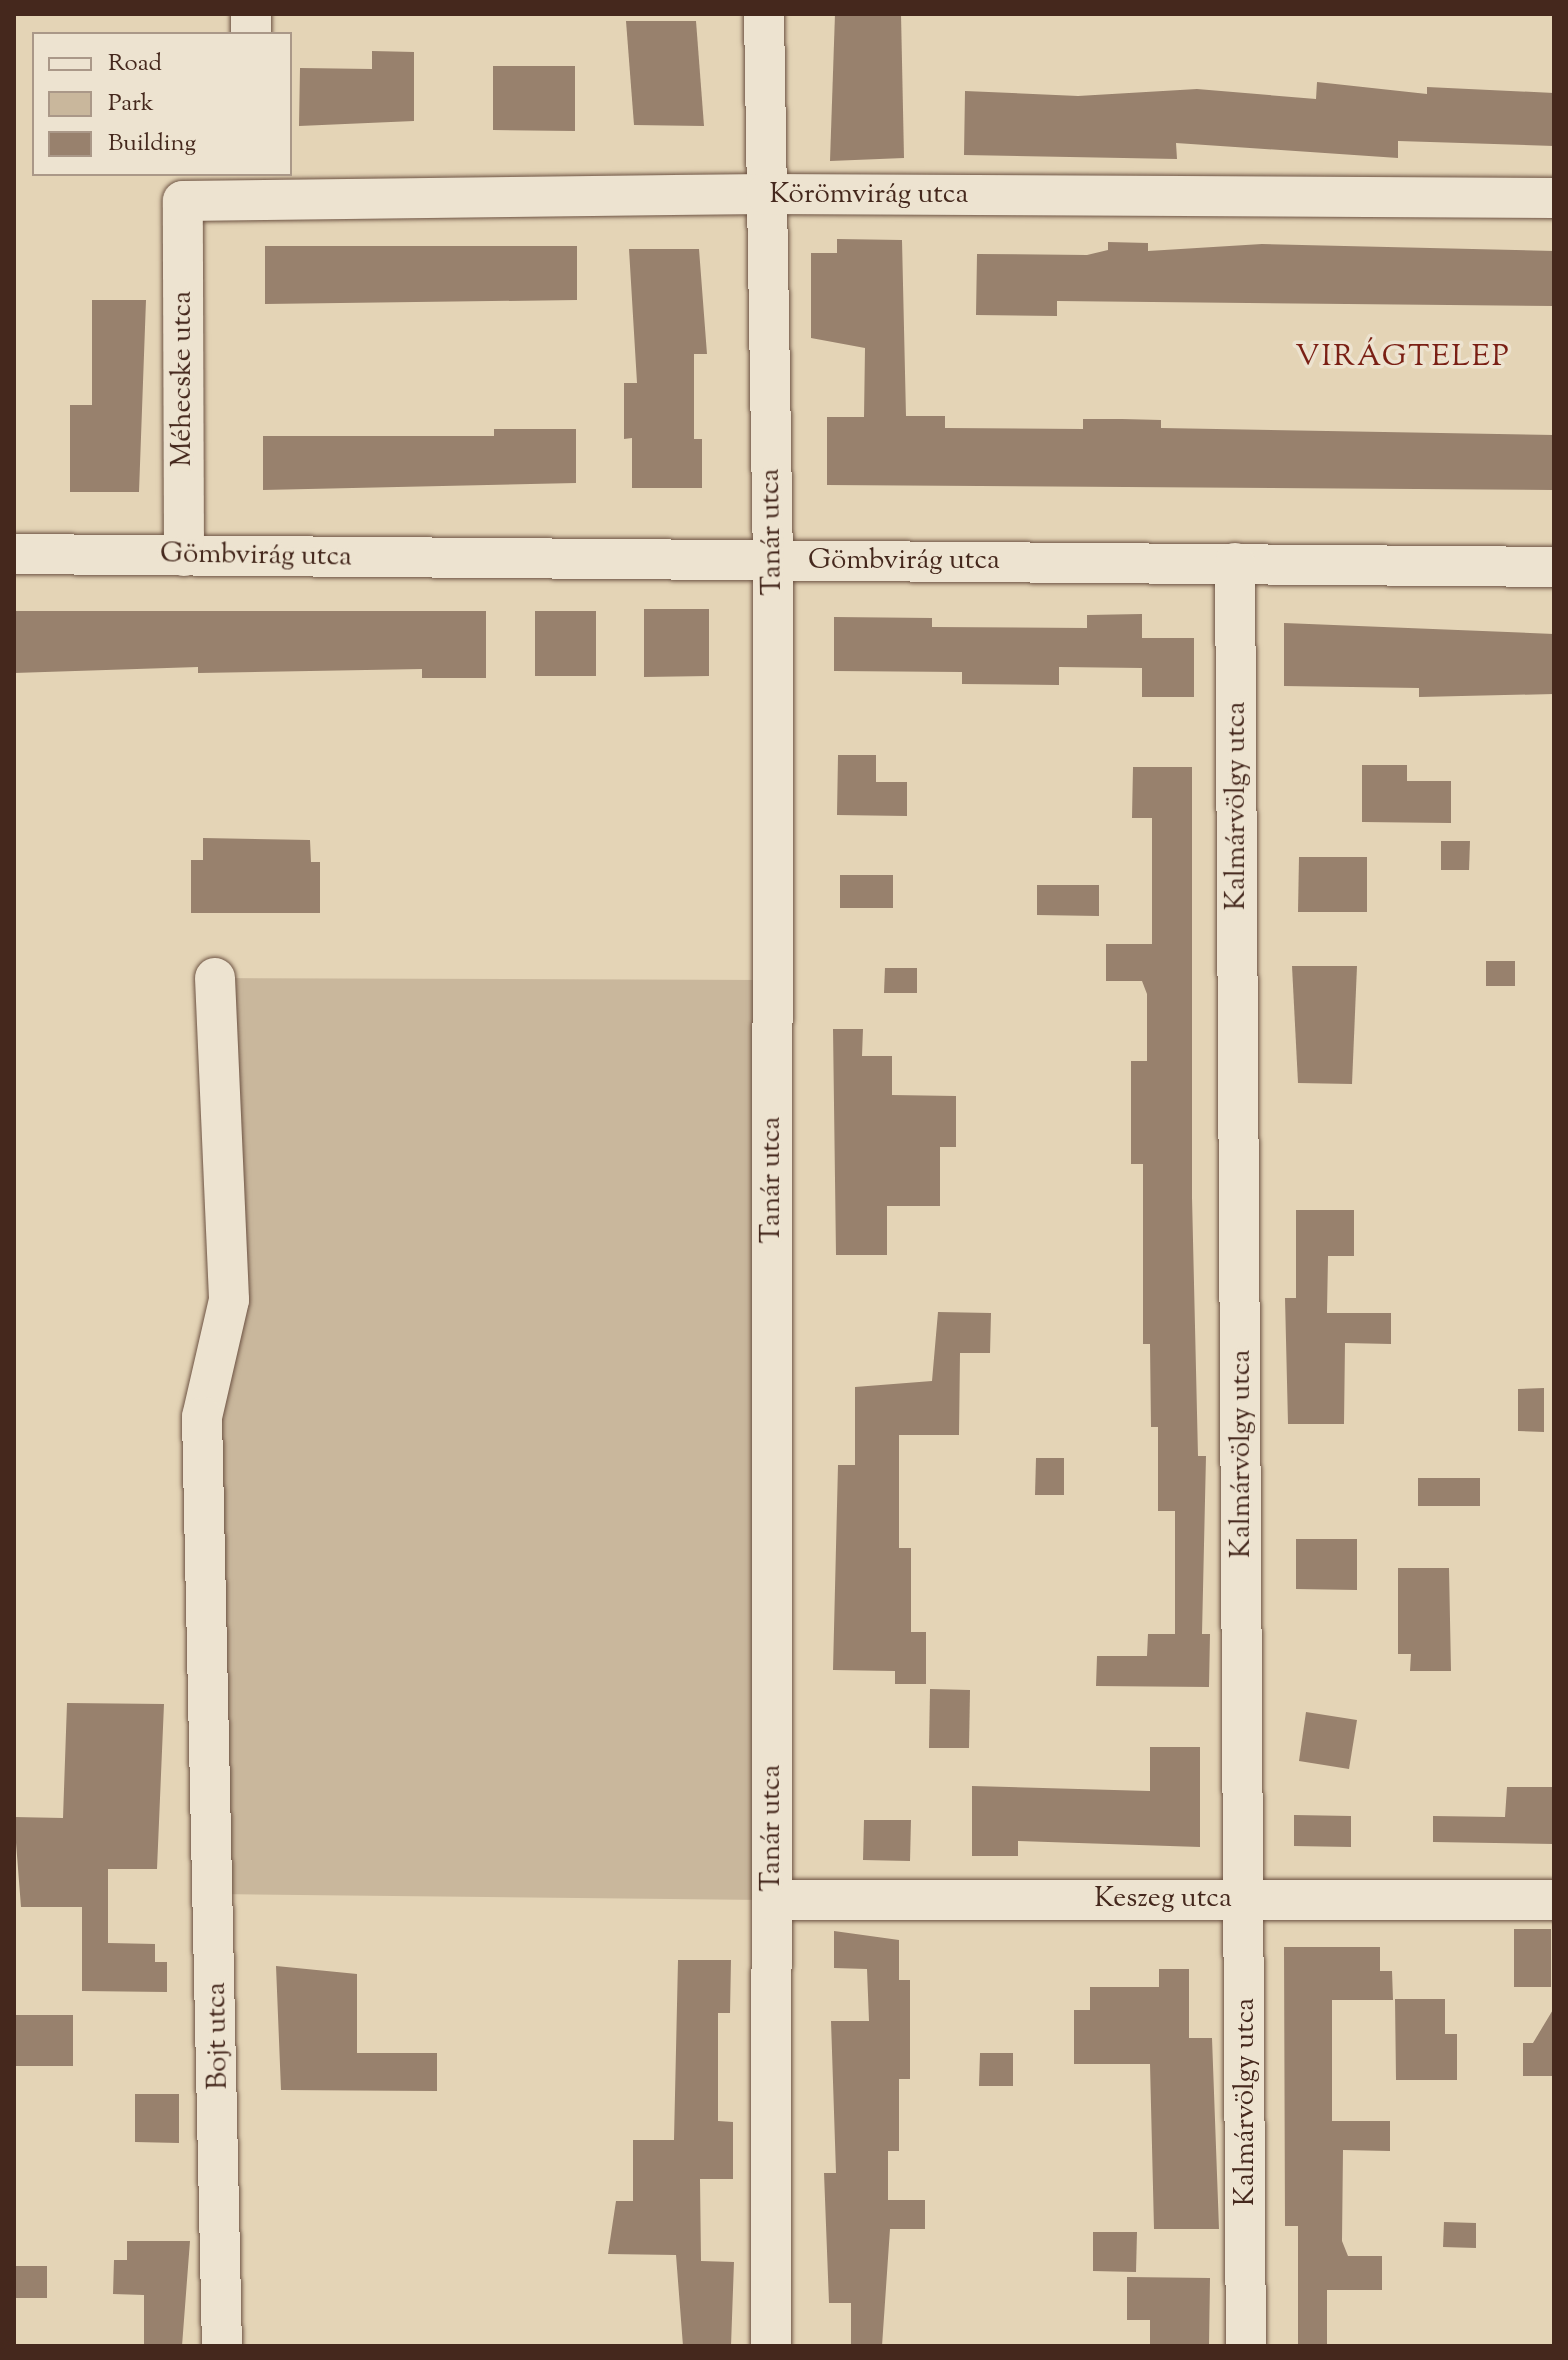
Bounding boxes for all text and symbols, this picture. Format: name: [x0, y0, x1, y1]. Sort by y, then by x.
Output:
legend: [32, 32, 292, 176]
text: Road: [108, 47, 162, 81]
text: Park: [108, 87, 154, 121]
text: Building: [108, 127, 196, 161]
street label: Körömvirág utca: [770, 178, 968, 212]
street label: Méhecske utca: [166, 291, 200, 467]
district label: VIRÁGTELEP: [1295, 340, 1511, 376]
street label: Tanár utca: [754, 468, 790, 596]
street label: Gömbvirág utca: [160, 538, 352, 574]
street label: Gömbvirág utca: [808, 544, 1000, 578]
street label: Kalmárvölgy utca: [1220, 702, 1254, 910]
street label: Tanár utca: [755, 1117, 789, 1243]
street label: Kalmárvölgy utca: [1225, 1350, 1259, 1558]
street label: Tanár utca: [755, 1765, 789, 1891]
street label: Keszeg utca: [1094, 1882, 1232, 1916]
street label: Bojt utca: [200, 1982, 236, 2090]
street label: Kalmárvölgy utca: [1229, 1998, 1263, 2206]

